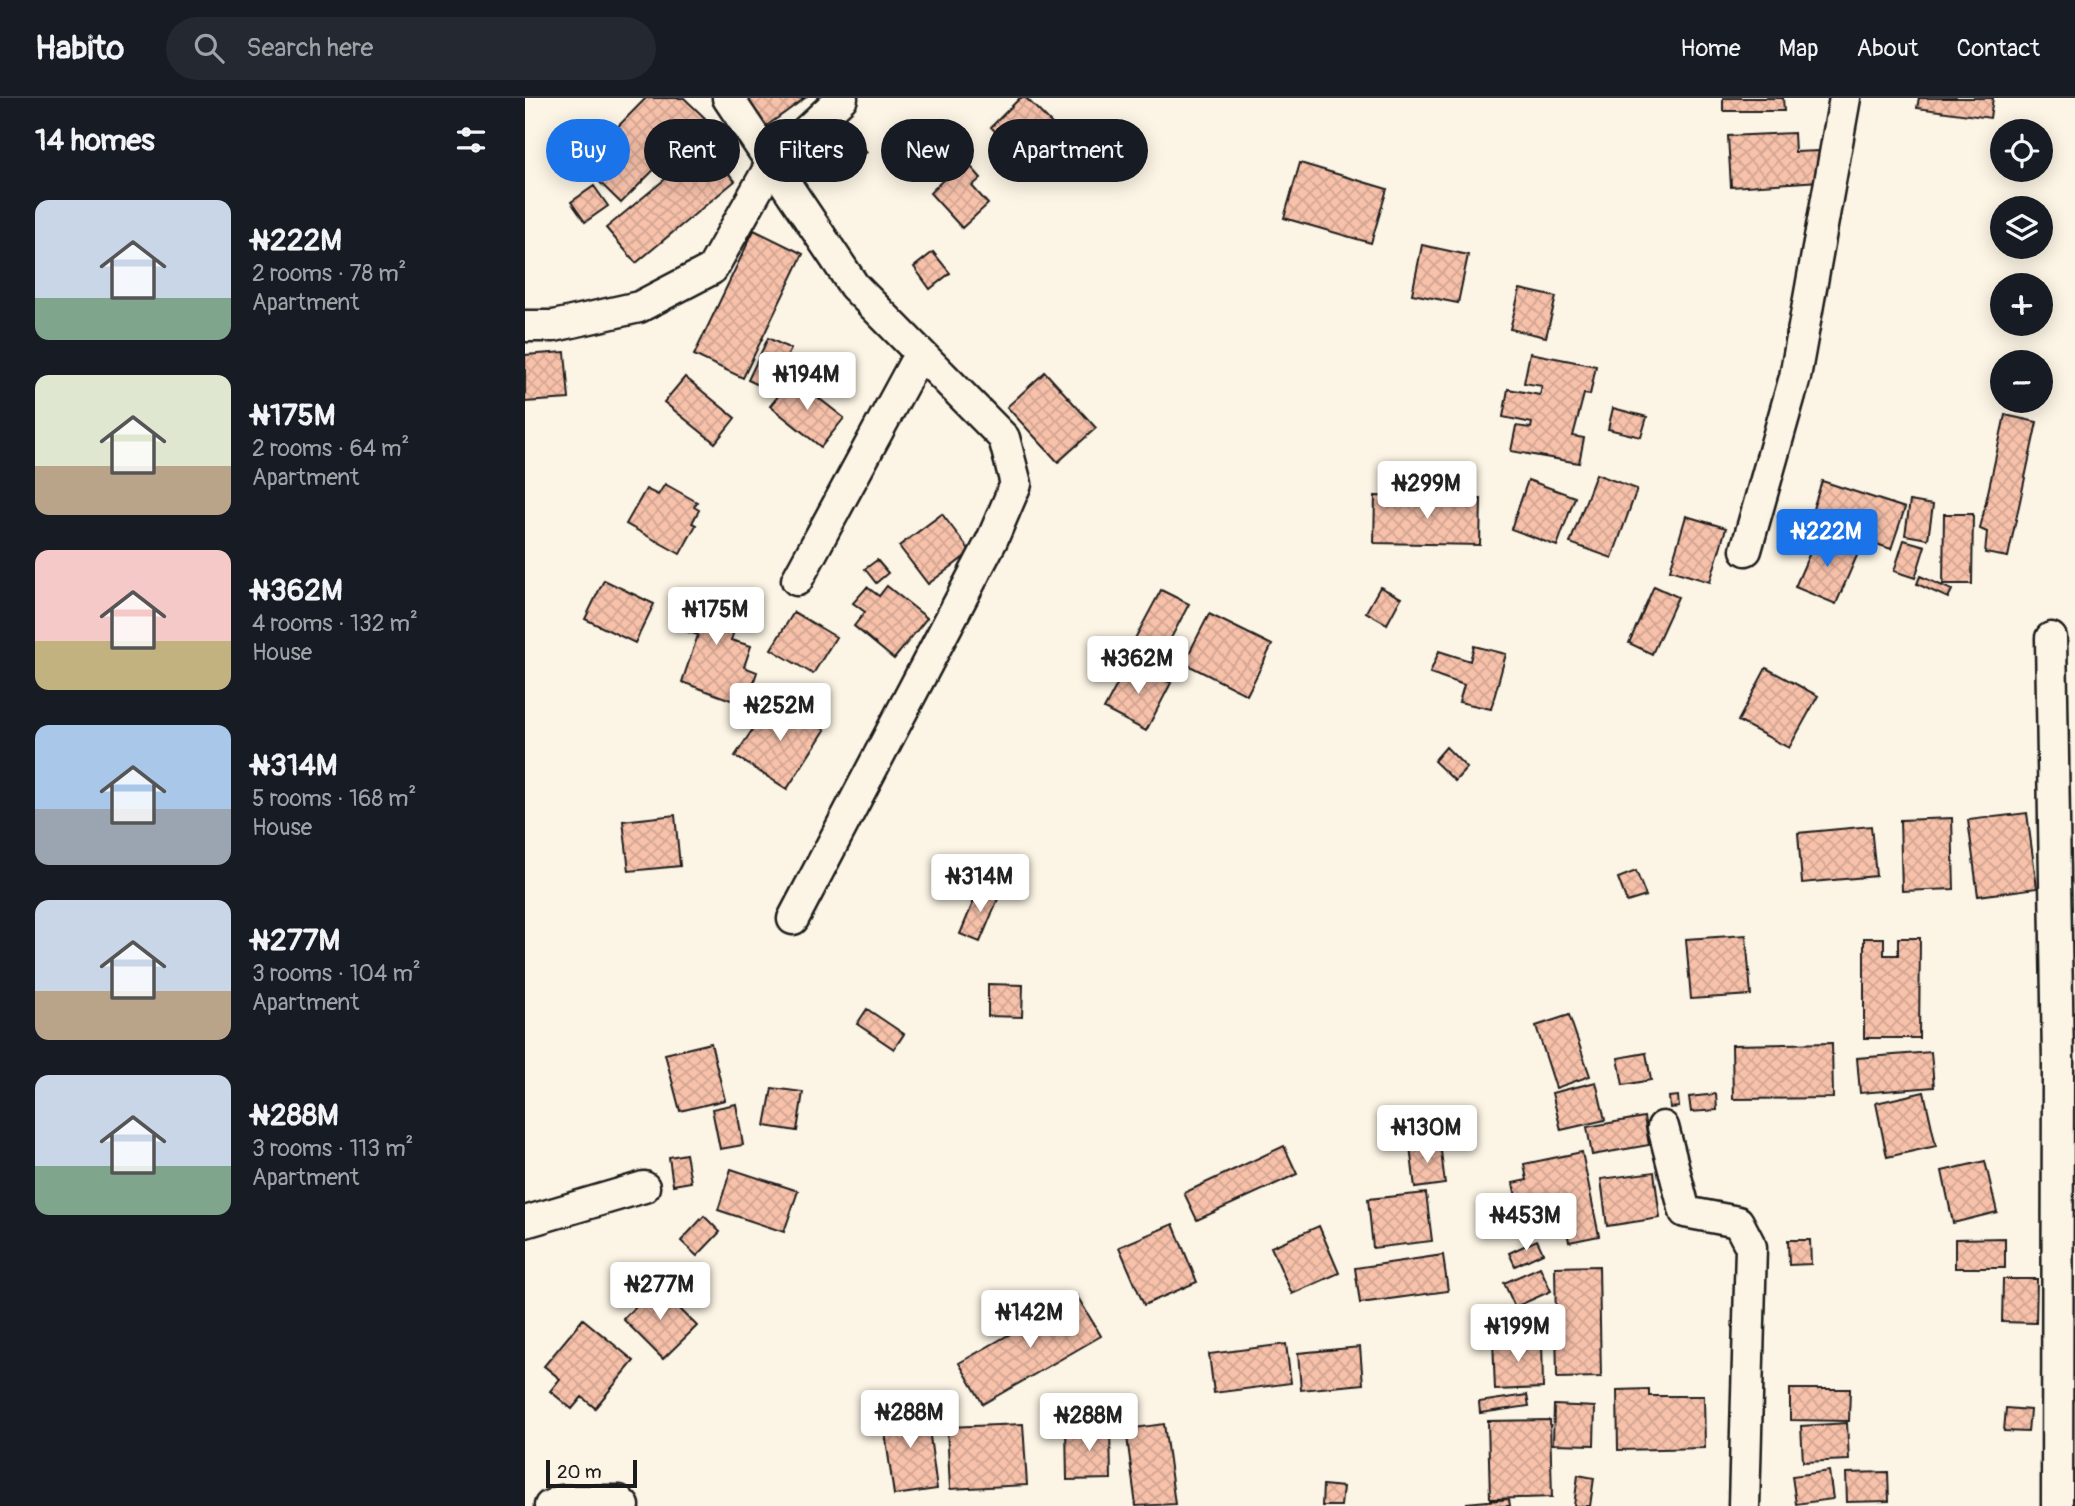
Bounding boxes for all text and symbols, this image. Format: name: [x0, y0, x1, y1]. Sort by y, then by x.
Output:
search box: [166, 17, 656, 80]
text: Habito: [35, 28, 124, 69]
icon: search: [190, 29, 228, 67]
text: Search here: [246, 32, 373, 64]
text: Home: [1680, 34, 1741, 63]
text: Map: [1779, 34, 1819, 63]
text: About: [1857, 34, 1919, 63]
text: Contact: [1957, 34, 2040, 63]
chip: Buy: [546, 119, 630, 182]
chip: Rent: [644, 119, 740, 182]
chip: Filters: [754, 119, 867, 182]
chip: New: [881, 119, 974, 182]
chip: Apartment: [988, 119, 1148, 182]
map controls: [1990, 119, 2053, 413]
button: locate: [1990, 119, 2053, 182]
icon: filters: [452, 121, 490, 159]
text: 14 homes: [35, 122, 155, 159]
button: layers: [1990, 196, 2053, 259]
text: ₦222M: [252, 222, 342, 259]
icon: home: [91, 228, 175, 312]
text: 2 rooms · 78 m²: [252, 259, 406, 288]
button: +: [1990, 273, 2053, 336]
text: Apartment: [252, 288, 359, 317]
button: −: [1990, 350, 2053, 413]
pin: ₦194M: [758, 352, 856, 412]
text: ₦194M: [775, 360, 839, 389]
text: ₦175M: [252, 397, 335, 434]
icon: home: [91, 403, 175, 487]
text: 2 rooms · 64 m²: [252, 434, 409, 463]
pin: ₦299M: [1378, 462, 1476, 521]
text: Apartment: [252, 463, 359, 492]
text: ₦299M: [1394, 469, 1460, 498]
pin: ₦222M: [1778, 510, 1876, 569]
text: ₦222M: [1793, 517, 1861, 546]
text: ₦362M: [252, 572, 343, 609]
icon: home: [91, 578, 175, 662]
pin: ₦175M: [667, 588, 765, 647]
text: ₦175M: [684, 595, 748, 624]
text: 4 rooms · 132 m²: [252, 609, 418, 638]
pin: ₦362M: [1089, 636, 1187, 696]
text: House: [252, 638, 312, 667]
text: ₦362M: [1103, 644, 1173, 673]
pin: ₦252M: [731, 684, 829, 743]
text: ₦252M: [746, 691, 814, 720]
text: ₦314M: [252, 747, 337, 784]
icon: home: [91, 753, 175, 837]
text: 5 rooms · 168 m²: [252, 784, 416, 813]
text: House: [252, 813, 312, 842]
pin: ₦314M: [931, 854, 1029, 914]
text: ₦314M: [947, 862, 1013, 891]
text: ₦277M: [252, 922, 340, 959]
icon: home: [91, 928, 175, 1012]
text: 3 rooms · 104 m²: [252, 959, 421, 988]
text: Apartment: [252, 988, 359, 1017]
text: ₦288M: [252, 1097, 339, 1134]
icon: home: [91, 1103, 175, 1187]
pin: ₦130M: [1378, 1105, 1476, 1165]
text: ₦130M: [1393, 1113, 1461, 1142]
text: 3 rooms · 113 m²: [252, 1134, 413, 1163]
text: Apartment: [252, 1163, 359, 1192]
pin: ₦453M: [1477, 1194, 1575, 1253]
text: ₦453M: [1492, 1201, 1561, 1230]
pin: ₦277M: [611, 1262, 709, 1322]
text: ₦277M: [626, 1270, 694, 1299]
pin: ₦142M: [981, 1290, 1079, 1350]
text: ₦142M: [997, 1298, 1063, 1327]
pin: ₦199M: [1469, 1304, 1567, 1364]
text: ₦199M: [1486, 1312, 1550, 1341]
pin: ₦288M: [861, 1390, 959, 1450]
pin: ₦288M: [1040, 1394, 1138, 1453]
text: ₦288M: [877, 1398, 943, 1427]
text: ₦288M: [1056, 1401, 1122, 1430]
scale bar: [546, 1457, 637, 1489]
text: 20 m: [557, 1460, 602, 1484]

